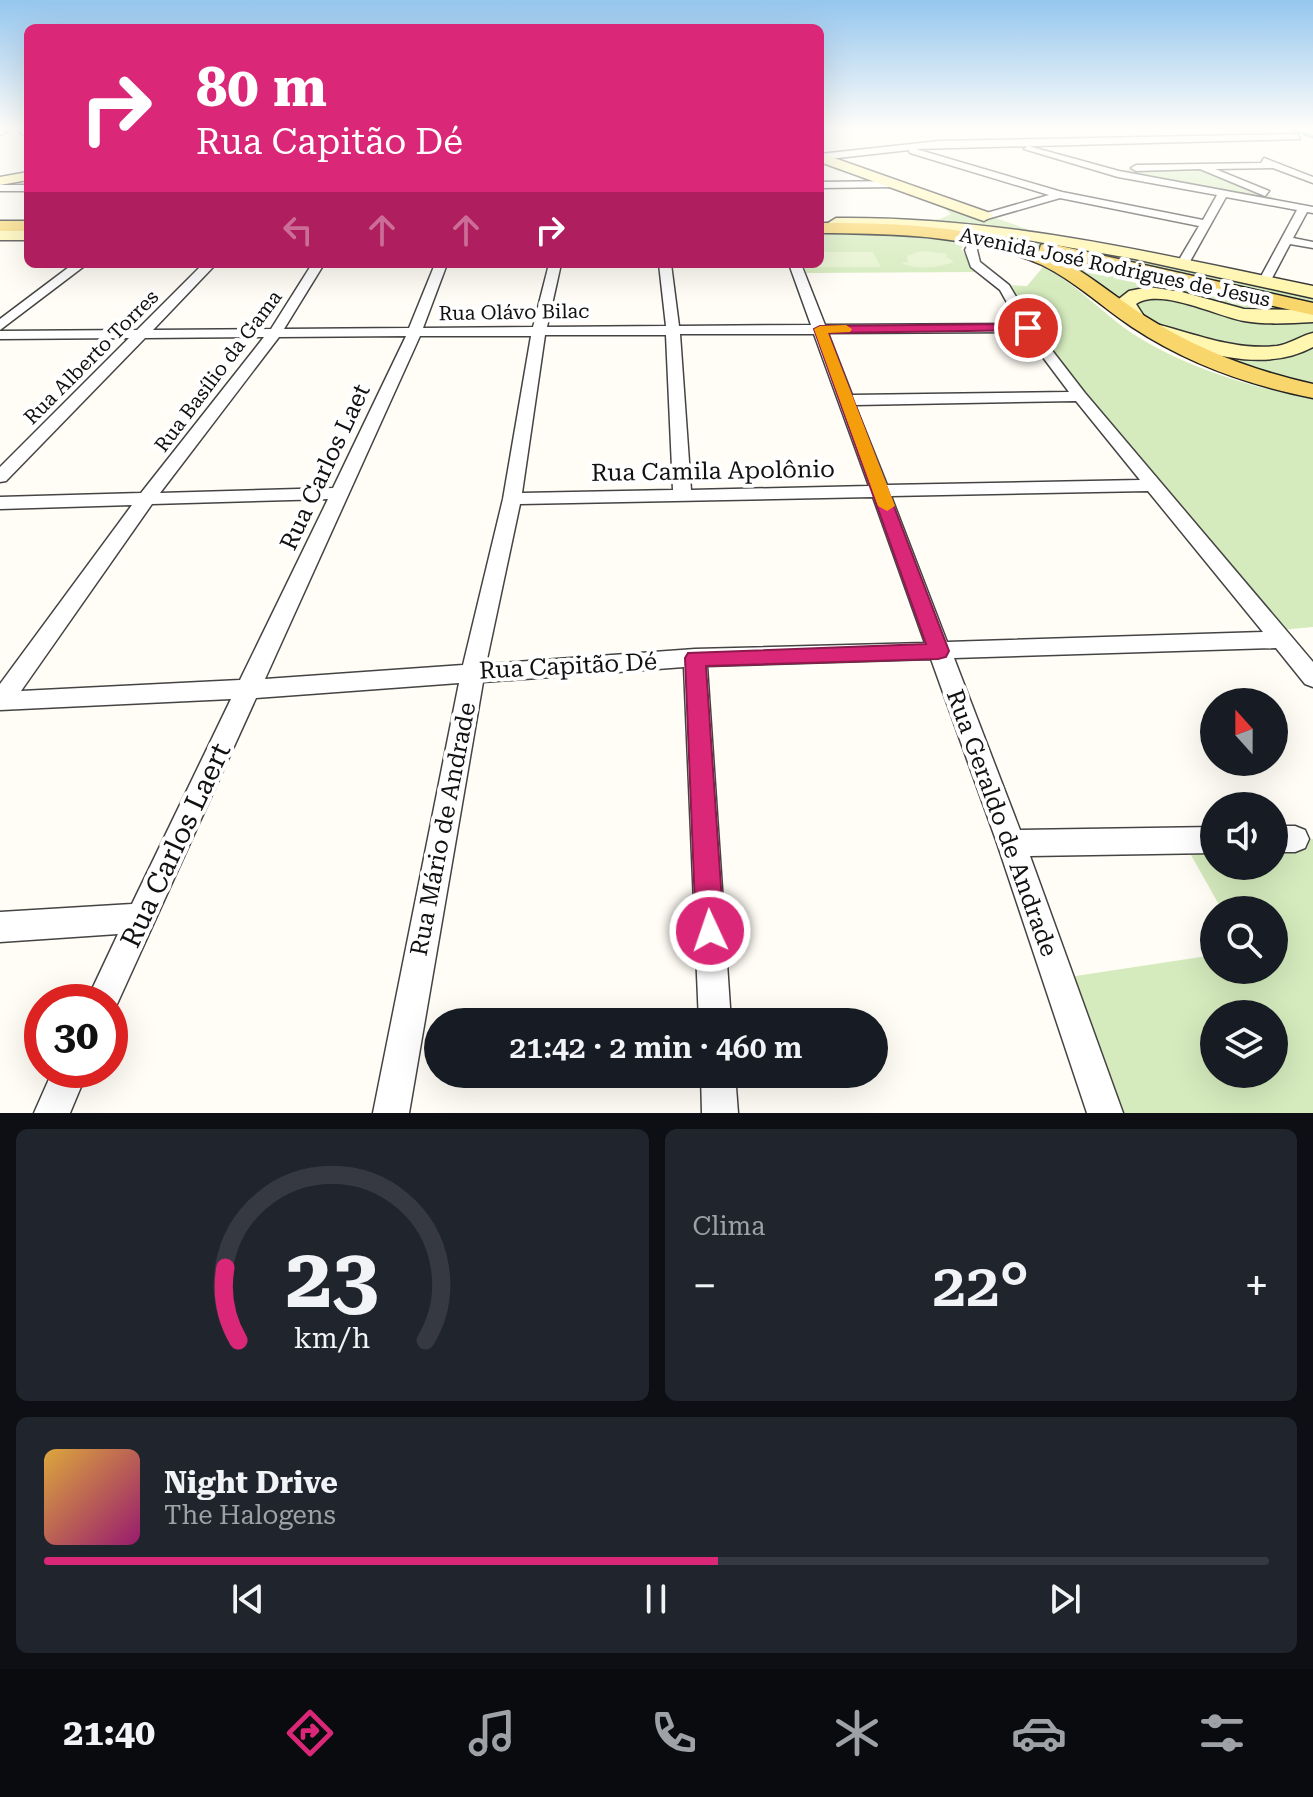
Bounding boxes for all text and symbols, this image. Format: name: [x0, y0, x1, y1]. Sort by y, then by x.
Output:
text: 80 m: [196, 54, 327, 120]
icon: right: [64, 56, 168, 160]
text: Rua Capitão Dé: [196, 121, 463, 163]
icon: left: [276, 208, 320, 252]
icon: ahead: [360, 208, 404, 252]
icon: ahead: [444, 208, 488, 252]
icon: right: [528, 208, 572, 252]
street label: Avenida José Rodrigues de Jesus: [957, 222, 1273, 312]
street label: Rua Alberto Torres: [19, 285, 163, 429]
street label: Rua Basílio da Gama: [149, 285, 287, 457]
pin: [994, 294, 1062, 362]
street label: Rua Olávo Bilac: [439, 299, 589, 325]
icon: arrive: [1006, 306, 1050, 350]
street label: Rua Carlos Laet: [274, 379, 376, 554]
street label: Rua Camila Apolônio: [591, 455, 835, 487]
street label: Rua Capitão Dé: [478, 647, 658, 685]
street label: Rua Geraldo de Andrade: [941, 686, 1063, 960]
north arrow: [1200, 688, 1288, 776]
map controls: [1200, 688, 1288, 1088]
street label: Rua Mário de Andrade: [405, 700, 481, 958]
street label: Rua Carlos Laert: [114, 738, 237, 953]
button: sound: [1200, 792, 1288, 880]
position arrow: [668, 889, 752, 973]
button: search: [1200, 896, 1288, 984]
speed limit sign: 30: [24, 984, 128, 1088]
button: layers: [1200, 1000, 1288, 1088]
text: 21:42 · 2 min · 460 m: [510, 1030, 802, 1065]
text: Clima: [693, 1211, 765, 1241]
text: 23: [286, 1230, 379, 1327]
text: 22°: [932, 1250, 1029, 1321]
text: −: [693, 1260, 717, 1312]
text: +: [1244, 1260, 1269, 1312]
text: km/h: [294, 1321, 371, 1355]
text: Night Drive: [164, 1465, 338, 1500]
text: The Halogens: [164, 1500, 336, 1530]
icon: previous: [226, 1577, 270, 1621]
icon: pause: [634, 1577, 678, 1621]
icon: next: [1043, 1577, 1087, 1621]
icon: directions: [282, 1705, 338, 1761]
icon: music: [464, 1705, 520, 1761]
icon: phone: [646, 1705, 702, 1761]
icon: climate: [829, 1705, 885, 1761]
icon: car: [1011, 1705, 1067, 1761]
icon: filters: [1194, 1705, 1250, 1761]
text: 21:40: [63, 1712, 155, 1754]

